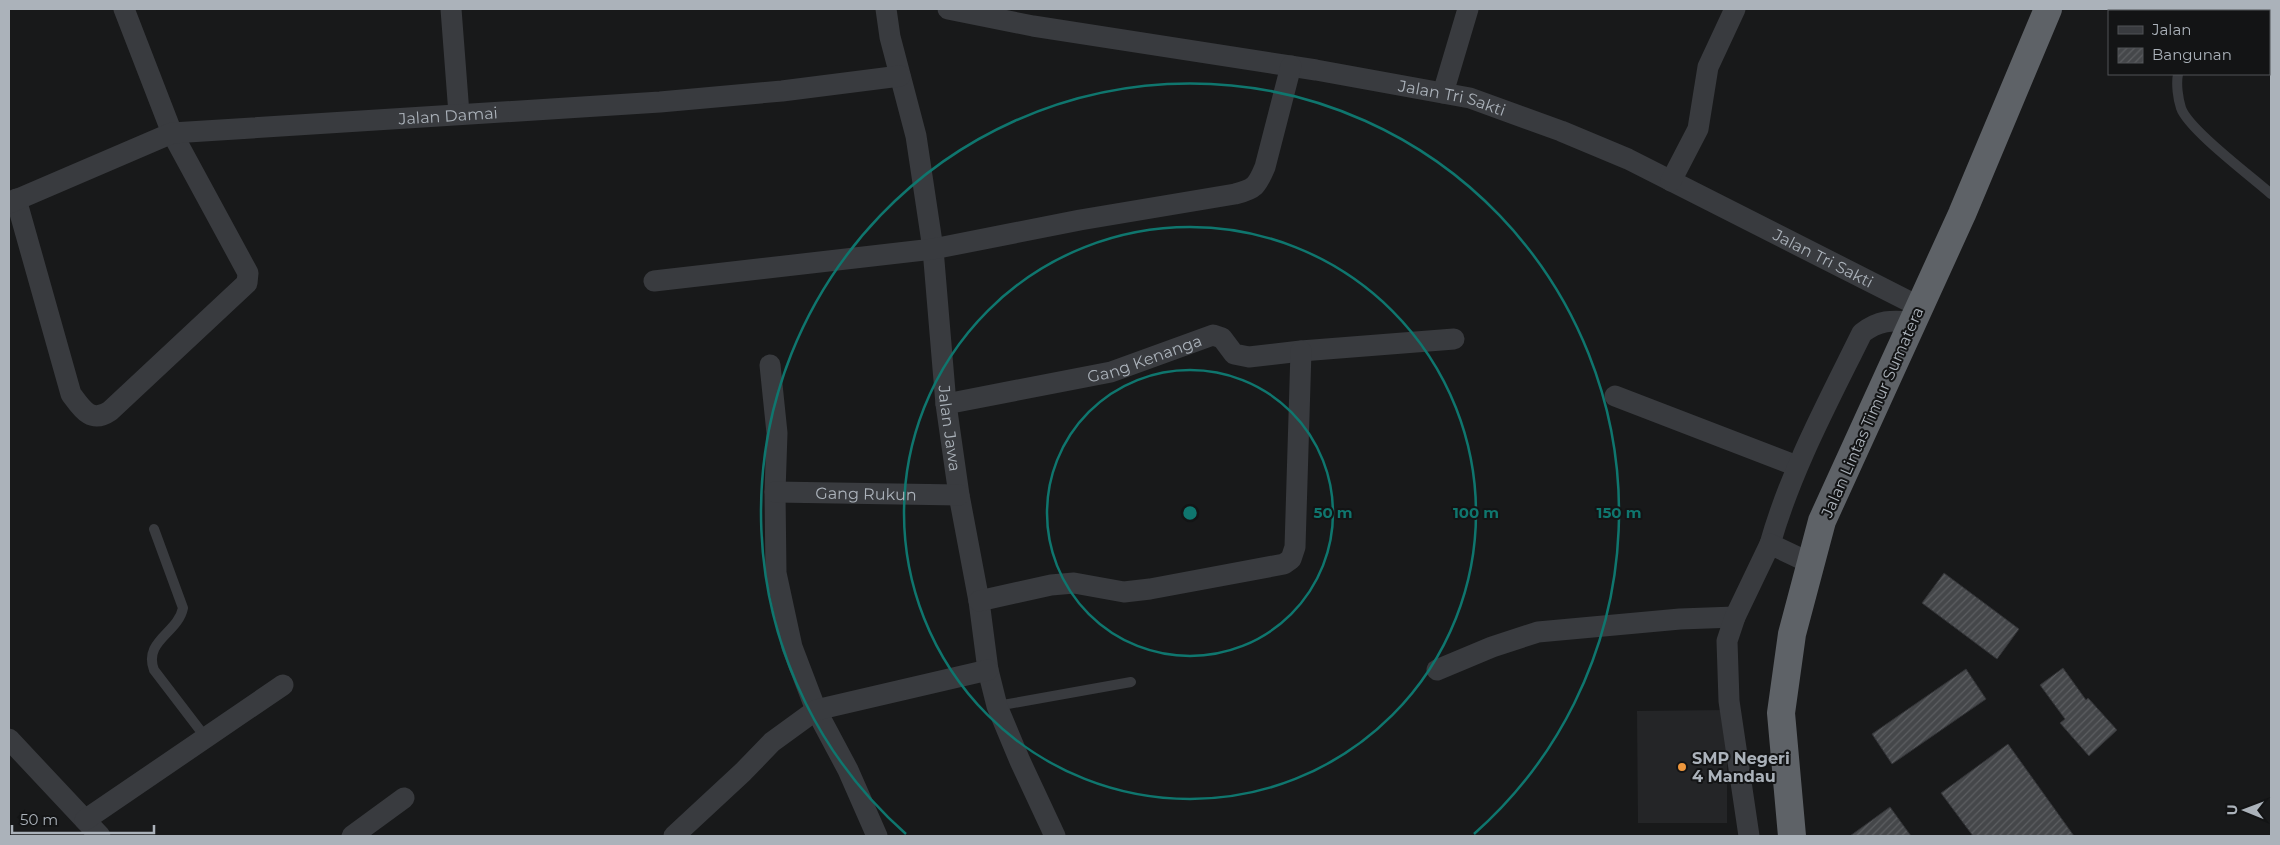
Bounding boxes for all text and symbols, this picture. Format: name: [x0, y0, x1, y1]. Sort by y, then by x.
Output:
legend: [2108, 10, 2270, 75]
text: Jalan: [2151, 20, 2191, 39]
text: Bangunan: [2152, 45, 2232, 64]
street label: Jalan Tri Sakti: [1396, 76, 1508, 120]
street label: Jalan Damai: [397, 103, 498, 129]
street label: Jalan Tri Sakti: [1769, 225, 1876, 292]
street label: Jalan Lintas Timur Sumatera: [1817, 304, 1928, 521]
street label: Gang Kenanga: [1086, 331, 1205, 386]
street label: Jalan Jawa: [934, 383, 965, 473]
street label: Gang Rukun: [815, 484, 917, 504]
text: 50 m: [1313, 503, 1353, 522]
text: 100 m: [1453, 503, 1499, 522]
text: 150 m: [1597, 503, 1641, 522]
centre of rings: [1181, 504, 1199, 522]
place label: SMP Negeri 4 Mandau: [1692, 749, 1790, 786]
marker: SMP Negeri 4 Mandau: [1676, 761, 1688, 773]
north arrow: [2220, 785, 2270, 835]
scale bar: [12, 802, 155, 834]
text: U: [2223, 804, 2241, 815]
text: 50 m: [20, 810, 58, 829]

